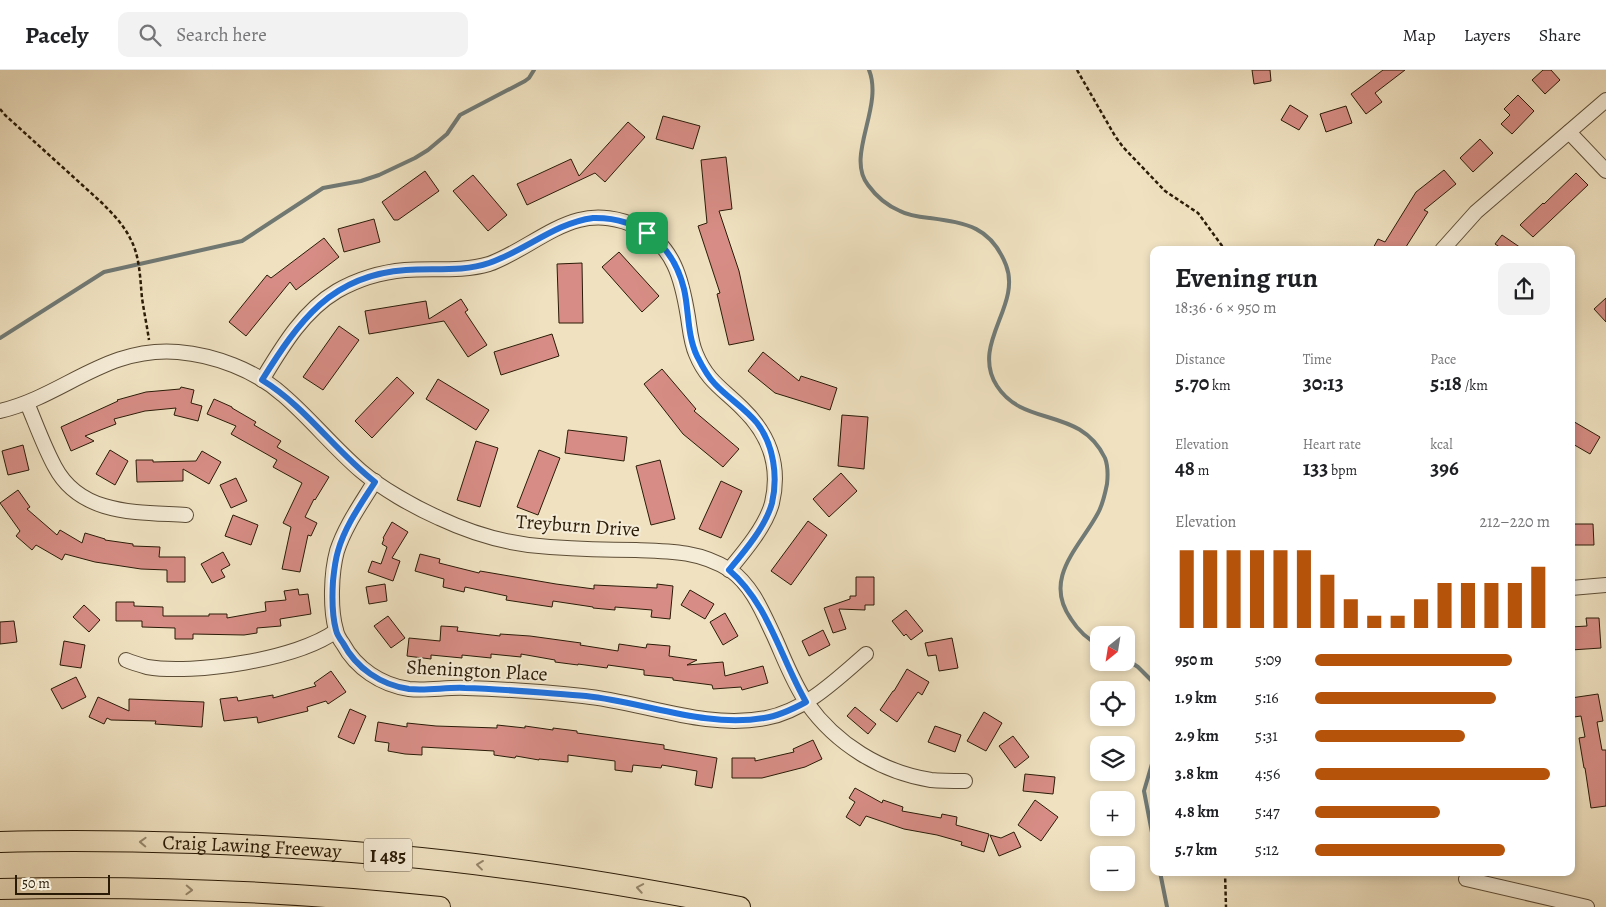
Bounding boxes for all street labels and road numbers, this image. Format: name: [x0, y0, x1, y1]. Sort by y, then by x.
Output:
street label: Treyburn Drive: [515, 508, 641, 543]
street label: Shenington Place: [406, 653, 548, 688]
street label: Craig Lawing Freeway: [162, 829, 343, 865]
road number: I 485: [364, 838, 412, 872]

